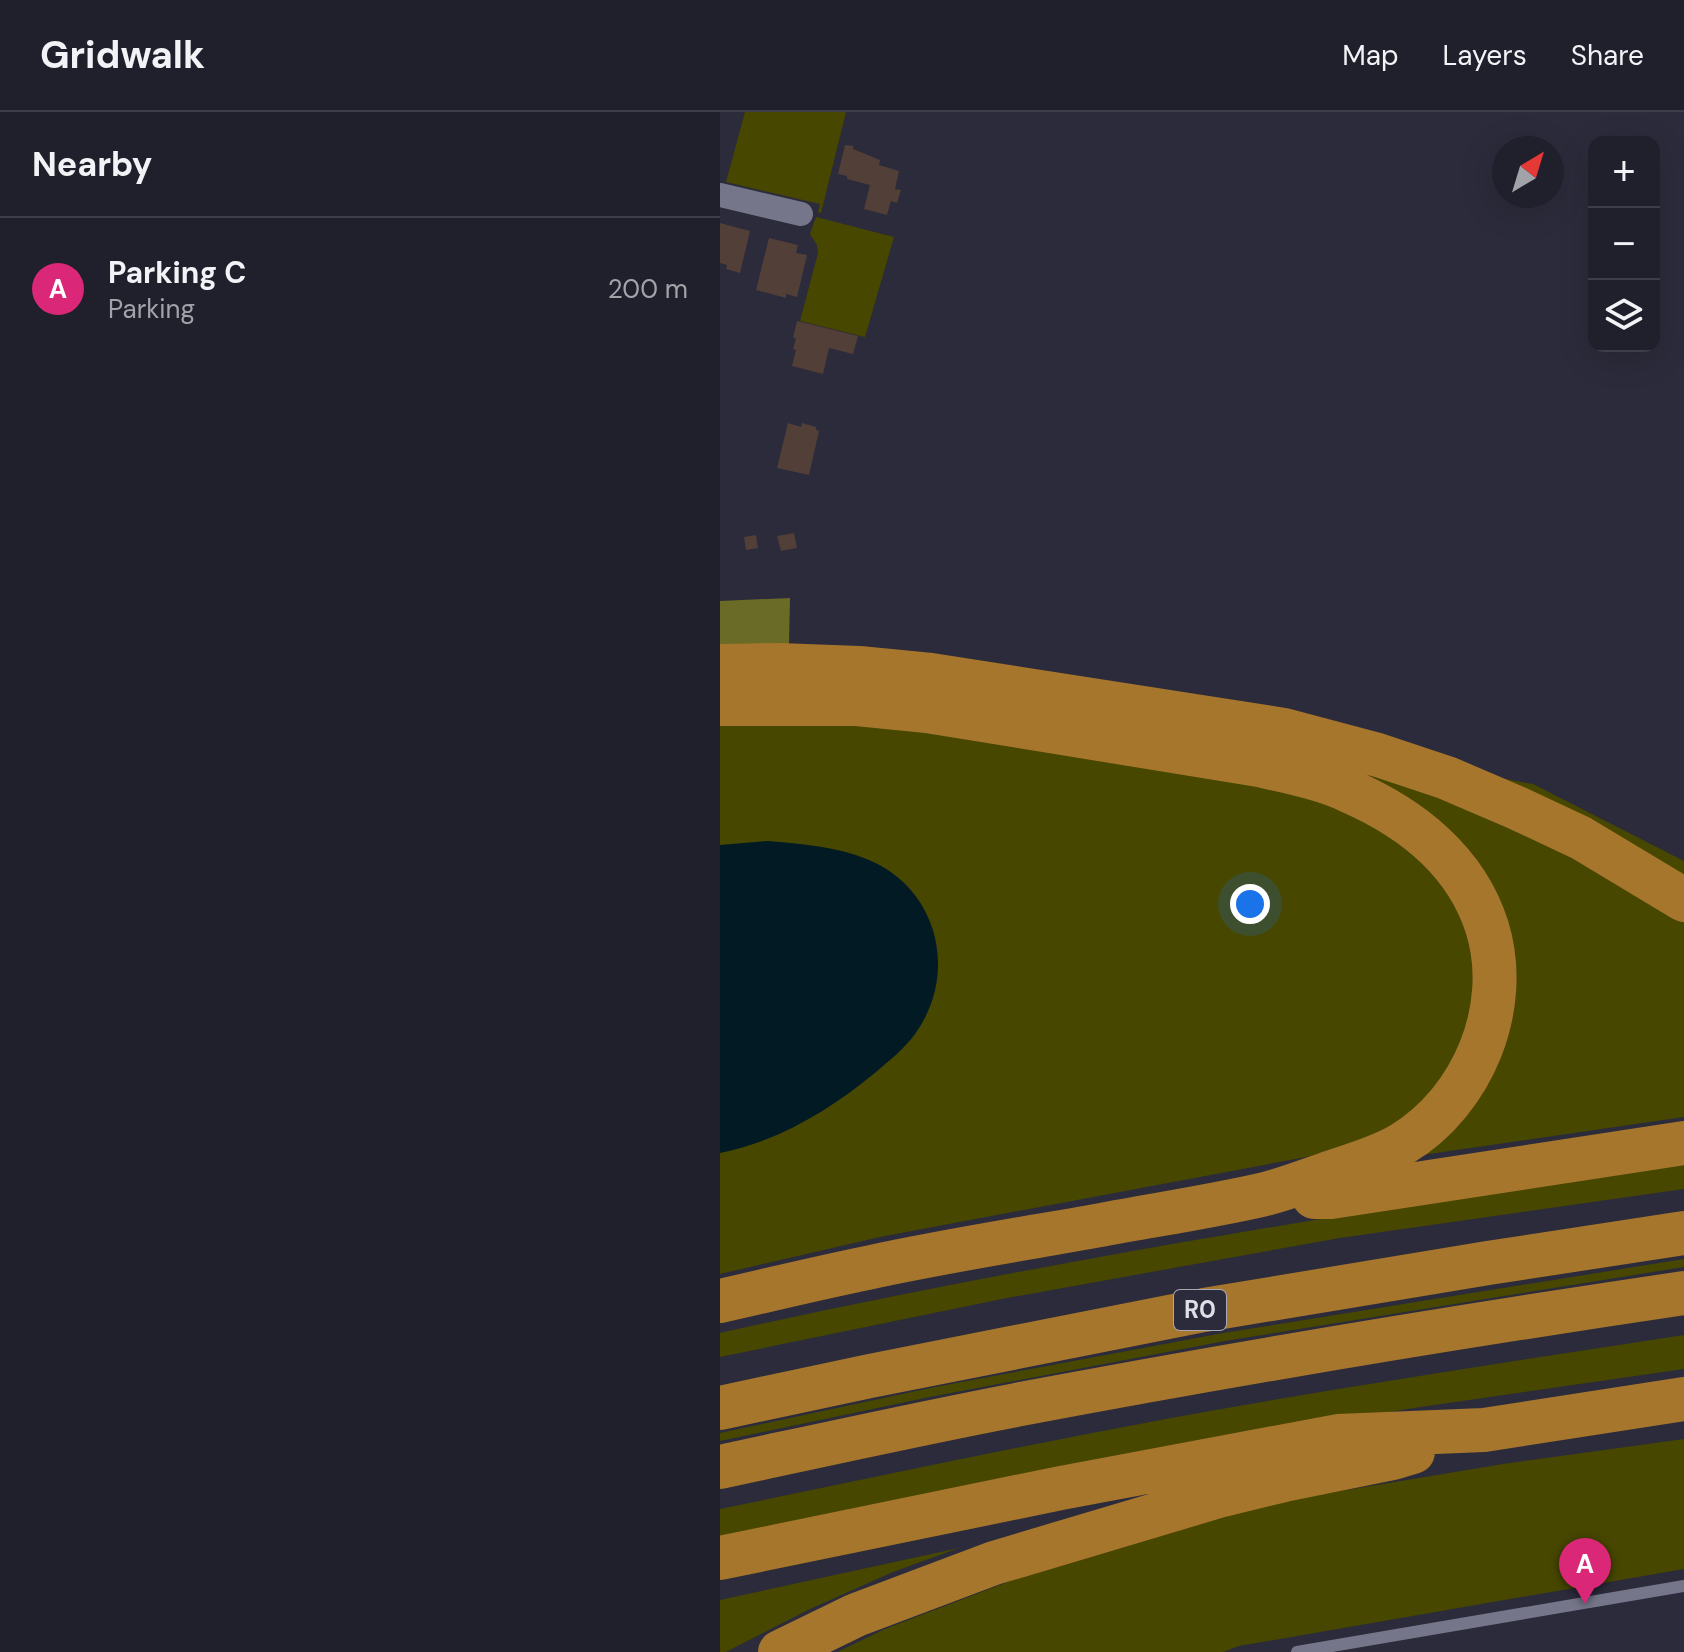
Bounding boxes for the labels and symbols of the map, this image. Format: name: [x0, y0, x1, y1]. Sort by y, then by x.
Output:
north arrow: [1492, 136, 1564, 208]
your location: [1230, 884, 1270, 924]
road number: R0: [1174, 1290, 1226, 1330]
pin: A: [1559, 1538, 1611, 1604]

